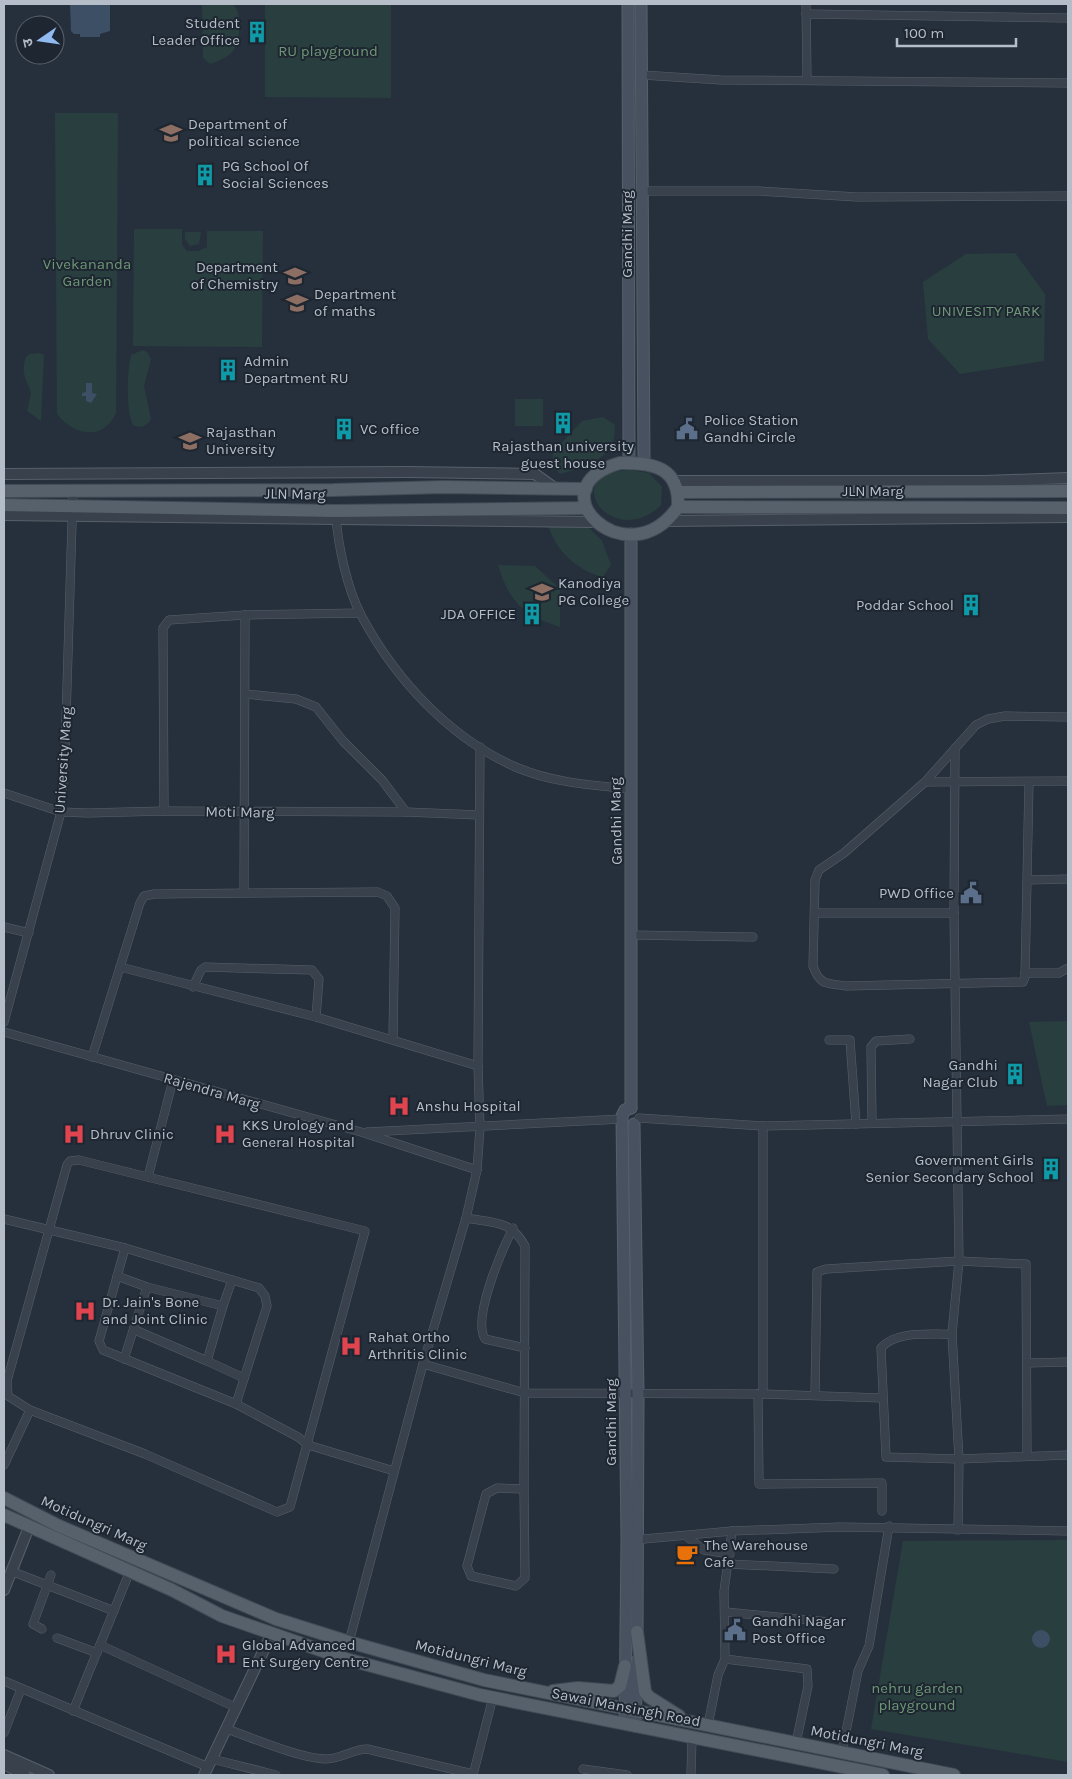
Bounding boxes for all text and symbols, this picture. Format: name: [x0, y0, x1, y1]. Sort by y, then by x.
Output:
place label: Student Leader Office: [152, 14, 240, 49]
north arrow: [15, 15, 65, 65]
scale bar: [897, 15, 1016, 47]
building icon: Student Leader Office: [244, 19, 270, 45]
text: 100 m: [904, 24, 944, 42]
text: उ: [18, 36, 37, 49]
park label: RU playground: [278, 42, 378, 60]
place label: Department of political science: [188, 115, 300, 150]
school or university icon: Department of political science: [158, 120, 184, 146]
place label: PG School Of Social Sciences: [222, 157, 329, 192]
building icon: PG School Of Social Sciences: [192, 162, 218, 188]
street label: Gandhi Marg: [618, 190, 636, 278]
park label: Vivekananda Garden: [43, 255, 131, 290]
place label: Department of Chemistry: [191, 258, 278, 293]
school or university icon: Department of Chemistry: [282, 263, 308, 289]
place label: Department of maths: [314, 285, 396, 320]
school or university icon: Department of maths: [284, 290, 310, 316]
park label: UNIVESITY PARK: [932, 302, 1040, 320]
place label: Admin Department RU: [244, 352, 349, 387]
building icon: Admin Department RU: [215, 357, 241, 383]
building icon: Rajasthan university guest house: [550, 410, 576, 436]
place label: Police Station Gandhi Circle: [704, 411, 799, 446]
building icon: VC office: [331, 416, 357, 442]
public building icon: Police Station Gandhi Circle: [674, 416, 700, 442]
place label: VC office: [360, 420, 419, 438]
place label: Rajasthan University: [206, 423, 276, 458]
school or university icon: Rajasthan University: [177, 428, 203, 454]
place label: Rajasthan university guest house: [492, 437, 634, 472]
street label: JLN Marg: [842, 482, 904, 500]
street label: JLN Marg: [264, 484, 326, 504]
place label: Kanodiya PG College: [558, 574, 629, 609]
school or university icon: Kanodiya PG College: [529, 579, 555, 605]
building icon: Poddar School: [958, 592, 984, 618]
place label: Poddar School: [856, 596, 954, 614]
building icon: JDA OFFICE: [519, 601, 545, 627]
place label: JDA OFFICE: [441, 605, 516, 623]
street label: University Marg: [50, 705, 76, 814]
street label: Gandhi Marg: [606, 777, 626, 865]
street label: Moti Marg: [205, 802, 275, 822]
public building icon: PWD Office: [958, 880, 984, 906]
place label: PWD Office: [879, 884, 954, 902]
place label: Gandhi Nagar Club: [922, 1056, 998, 1091]
building icon: Gandhi Nagar Club: [1002, 1061, 1028, 1087]
street label: Rajendra Marg: [162, 1069, 263, 1114]
hospital icon: Anshu Hospital: [386, 1093, 412, 1119]
place label: Anshu Hospital: [416, 1097, 521, 1115]
place label: KKS Urology and General Hospital: [242, 1116, 355, 1151]
hospital icon: Dhruv Clinic: [61, 1121, 87, 1147]
hospital icon: KKS Urology and General Hospital: [212, 1121, 238, 1147]
place label: Dhruv Clinic: [90, 1125, 174, 1143]
place label: Government Girls Senior Secondary School: [865, 1151, 1034, 1186]
building icon: Government Girls Senior Secondary School: [1038, 1156, 1064, 1182]
place label: Dr. Jain's Bone and Joint Clinic: [102, 1293, 208, 1328]
hospital icon: Dr. Jain's Bone and Joint Clinic: [72, 1298, 98, 1324]
place label: Rahat Ortho Arthritis Clinic: [368, 1328, 467, 1363]
hospital icon: Rahat Ortho Arthritis Clinic: [338, 1333, 364, 1359]
street label: Gandhi Marg: [602, 1378, 620, 1466]
street label: Motidungri Marg: [38, 1491, 150, 1555]
place label: The Warehouse Cafe: [704, 1536, 808, 1571]
cafe icon: The Warehouse Cafe: [674, 1541, 700, 1567]
place label: Gandhi Nagar Post Office: [752, 1612, 846, 1647]
public building icon: Gandhi Nagar Post Office: [722, 1617, 748, 1643]
street label: Motidungri Marg: [413, 1635, 529, 1681]
place label: Global Advanced Ent Surgery Centre: [242, 1636, 369, 1671]
hospital icon: Global Advanced Ent Surgery Centre: [213, 1641, 239, 1667]
park label: nehru garden playground: [871, 1679, 963, 1714]
street label: Sawai Mansingh Road: [550, 1684, 702, 1730]
street label: Motidungri Marg: [809, 1721, 925, 1761]

